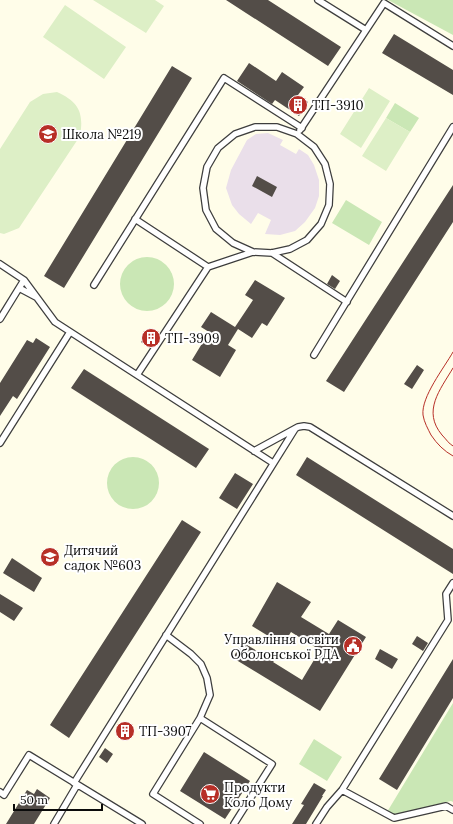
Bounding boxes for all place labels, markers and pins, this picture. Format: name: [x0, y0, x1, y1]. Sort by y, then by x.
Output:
building icon: ТП-3910: [287, 94, 309, 116]
place label: ТП-3910: [312, 97, 364, 114]
school or university icon: Школа №219: [37, 123, 59, 145]
place label: Школа №219: [62, 126, 142, 143]
building icon: ТП-3909: [140, 327, 162, 349]
place label: ТП-3909: [165, 330, 219, 347]
place label: Дитячий садок №603: [64, 542, 141, 574]
school or university icon: Дитячий садок №603: [39, 546, 61, 568]
place label: Управління освіти Оболонської РДА: [223, 631, 340, 663]
public building icon: Управління освіти Оболонської РДА: [342, 635, 364, 657]
building icon: ТП-3907: [114, 720, 136, 742]
place label: ТП-3907: [139, 723, 192, 740]
place label: Продукти Коло Дому: [224, 779, 292, 811]
supermarket icon: Продукти Коло Дому: [199, 783, 221, 805]

